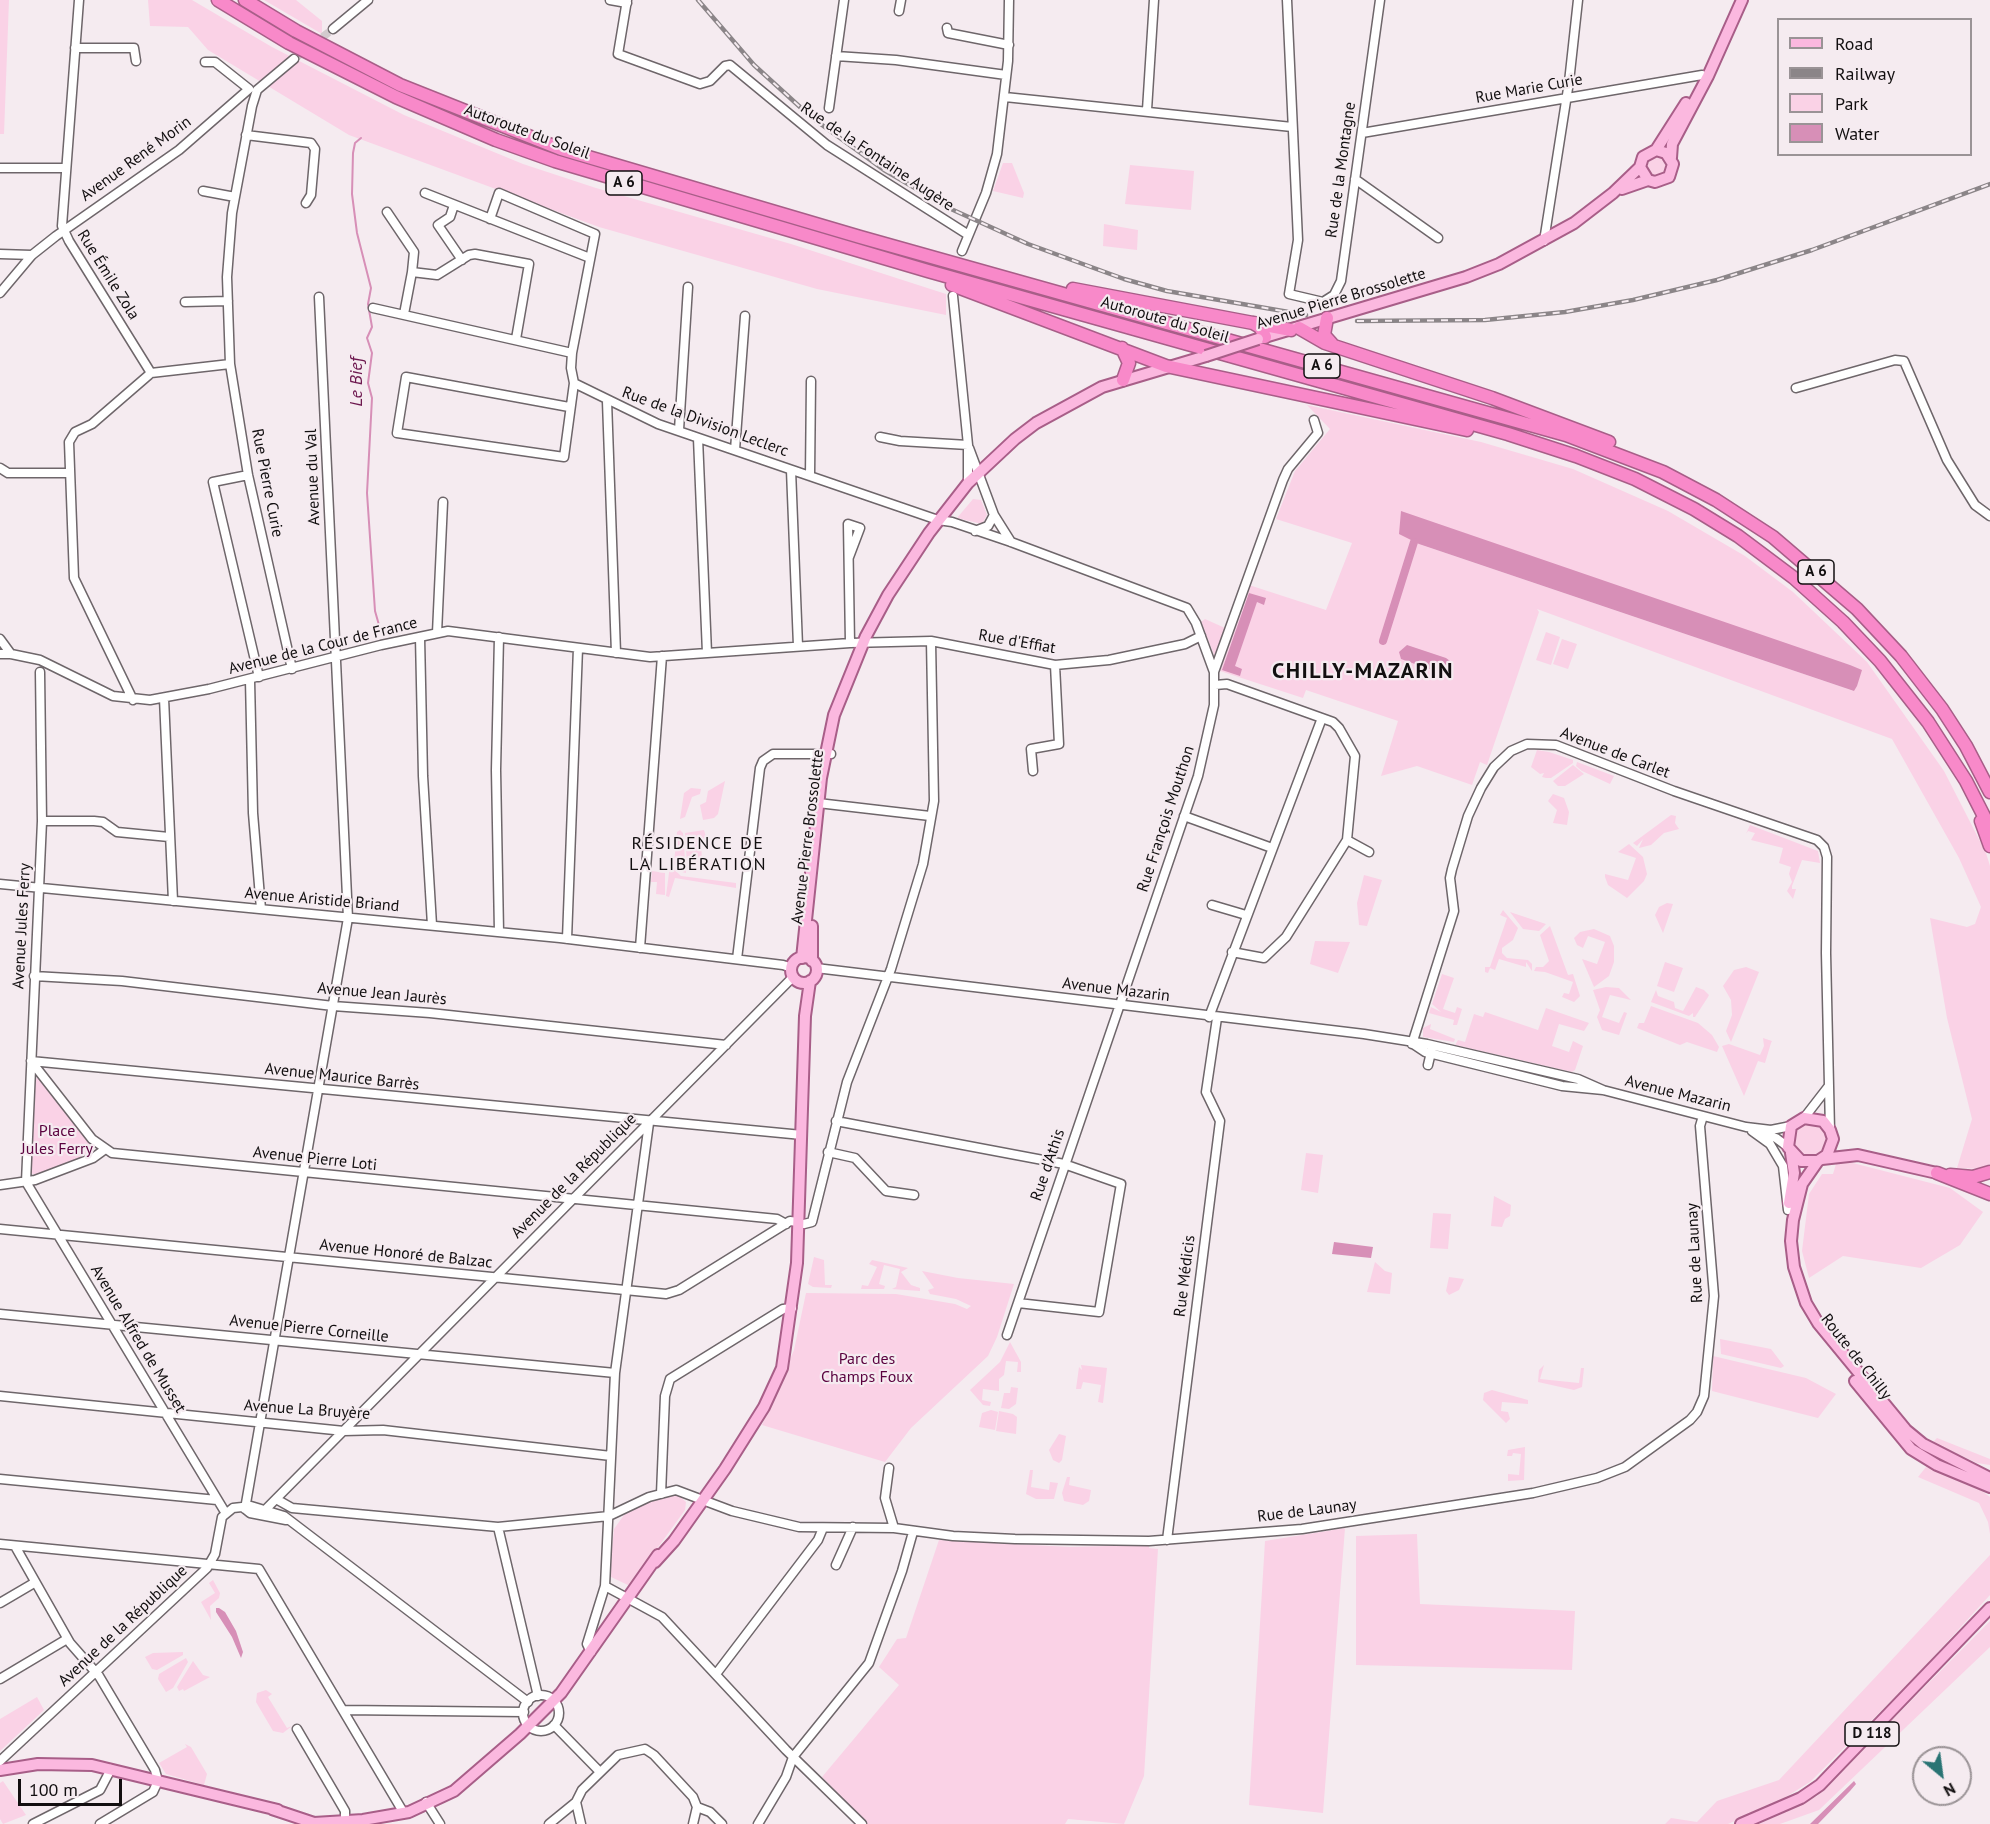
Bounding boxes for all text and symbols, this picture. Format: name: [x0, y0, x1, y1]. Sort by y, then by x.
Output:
legend: [1777, 18, 1972, 156]
text: Road: [1835, 32, 1873, 55]
text: Railway: [1835, 62, 1895, 85]
street label: Rue Marie Curie: [1474, 70, 1584, 108]
text: Park: [1835, 92, 1868, 115]
street label: Rue de la Fontaine Augère: [797, 98, 957, 216]
street label: Autoroute du Soleil: [461, 100, 593, 164]
street label: Rue de la Montagne: [1322, 101, 1360, 239]
street label: Avenue René Morin: [77, 112, 195, 206]
text: Water: [1835, 122, 1879, 145]
road number: A 6: [606, 171, 642, 195]
street label: Rue Émile Zola: [73, 226, 143, 324]
street label: Avenue Pierre Brossolette: [1254, 264, 1428, 334]
street label: Autoroute du Soleil: [1099, 293, 1231, 347]
road number: A 6: [1304, 354, 1340, 378]
water label: Le Bief: [346, 357, 368, 407]
street label: Rue de la Division Leclerc: [619, 383, 791, 461]
street label: Rue Pierre Curie: [247, 427, 287, 539]
street label: Avenue du Val: [302, 428, 324, 526]
road number: A 6: [1798, 560, 1834, 584]
street label: Avenue de la Cour de France: [227, 613, 419, 679]
street label: Rue d'Effiat: [977, 626, 1057, 658]
district label: CHILLY-MAZARIN: [1272, 659, 1454, 685]
street label: Avenue de Carlet: [1558, 723, 1672, 783]
street label: Rue François Mouthon: [1133, 743, 1199, 895]
street label: Avenue Pierre Brossolette: [788, 749, 828, 925]
district label: RÉSIDENCE DE LA LIBÉRATION: [629, 833, 767, 876]
street label: Avenue Jules Ferry: [9, 863, 35, 989]
street label: Avenue Aristide Briand: [244, 884, 400, 916]
street label: Avenue Mazarin: [1061, 974, 1171, 1006]
street label: Avenue Jean Jaurès: [317, 979, 447, 1009]
street label: Avenue Maurice Barrès: [264, 1059, 420, 1095]
street label: Avenue Mazarin: [1623, 1072, 1733, 1116]
street label: Avenue de la République: [507, 1109, 641, 1243]
park label: Place Jules Ferry: [21, 1121, 93, 1159]
street label: Rue d'Athis: [1027, 1126, 1069, 1204]
street label: Avenue Pierre Loti: [252, 1143, 378, 1175]
street label: Rue de Launay: [1683, 1203, 1707, 1303]
street label: Rue Médicis: [1170, 1234, 1200, 1318]
street label: Avenue Honoré de Balzac: [318, 1235, 494, 1273]
street label: Avenue Alfred de Musset: [86, 1262, 190, 1416]
street label: Route de Chilly: [1817, 1310, 1895, 1404]
street label: Avenue Pierre Corneille: [228, 1311, 390, 1347]
park label: Parc des Champs Foux: [821, 1349, 913, 1387]
street label: Avenue La Bruyère: [243, 1396, 371, 1424]
street label: Rue de Launay: [1256, 1495, 1358, 1527]
street label: Avenue de la République: [55, 1561, 191, 1691]
road number: D 118: [1845, 1722, 1899, 1746]
north arrow: [1912, 1746, 1972, 1806]
scale bar: [21, 1767, 124, 1805]
text: 100 m: [29, 1778, 78, 1801]
text: N: [1940, 1779, 1959, 1801]

